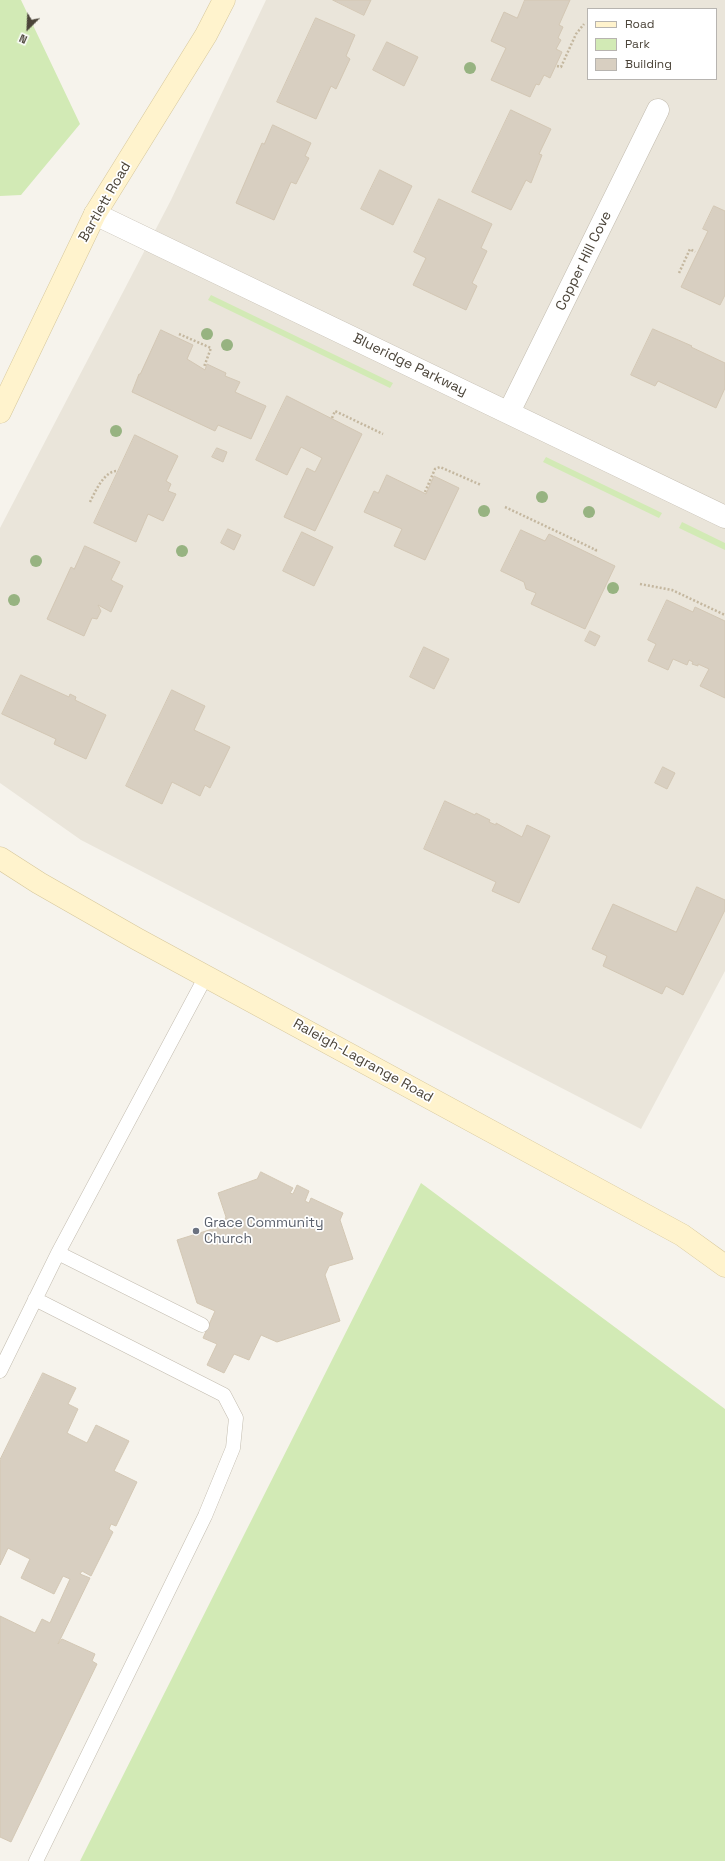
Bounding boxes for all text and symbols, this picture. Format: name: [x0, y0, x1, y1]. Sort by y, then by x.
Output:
north arrow: [8, 8, 48, 48]
legend: [587, 8, 717, 80]
text: Road: [625, 16, 654, 32]
text: N: [17, 31, 29, 47]
text: Park: [625, 36, 650, 52]
text: Building: [625, 56, 672, 72]
street label: Bartlett Road: [75, 159, 135, 245]
street label: Copper Hill Cove: [553, 208, 615, 314]
street label: Blueridge Parkway: [350, 330, 470, 400]
street label: Raleigh-Lagrange Road: [290, 1016, 436, 1106]
place label: Grace Community Church: [204, 1215, 324, 1248]
marker: Grace Community Church: [191, 1226, 201, 1236]

